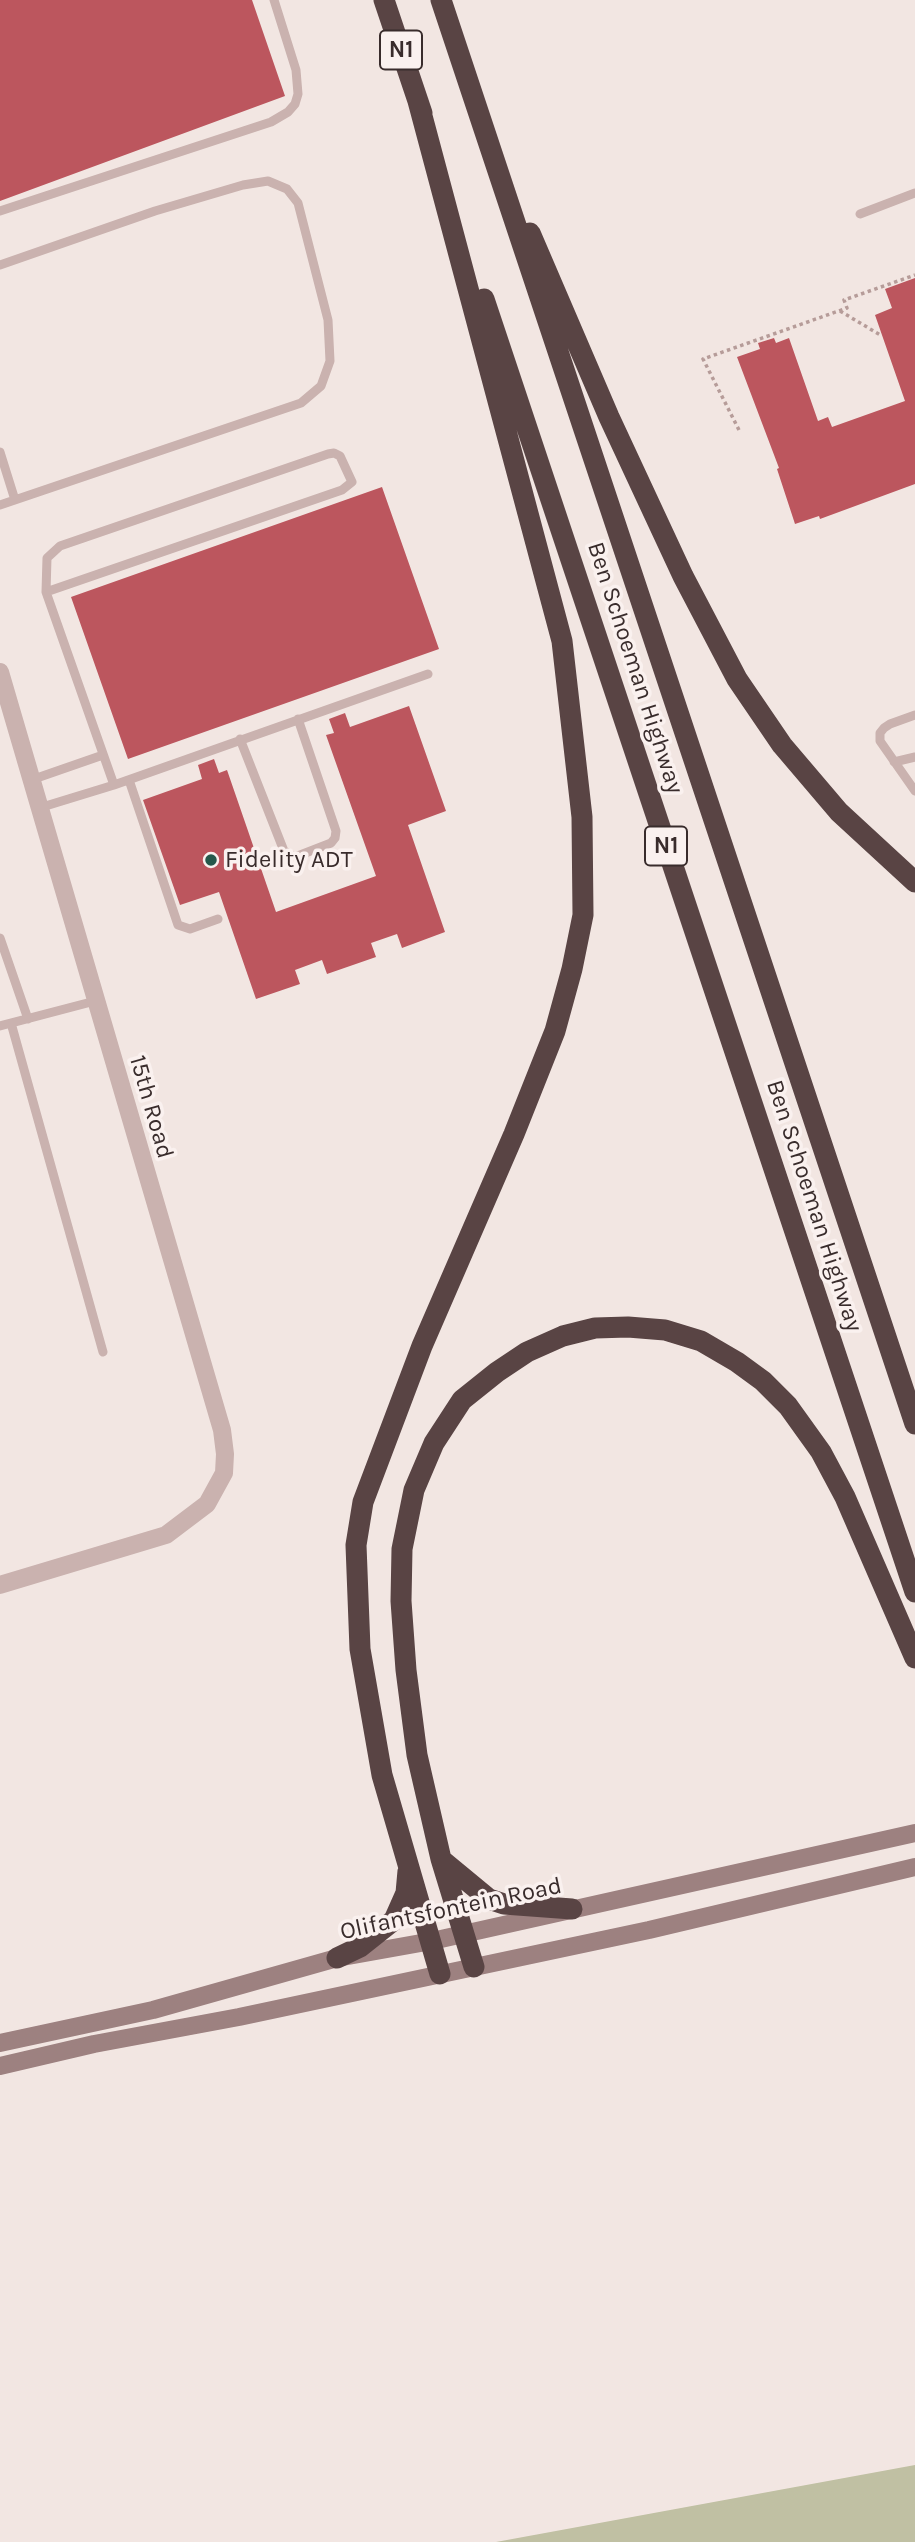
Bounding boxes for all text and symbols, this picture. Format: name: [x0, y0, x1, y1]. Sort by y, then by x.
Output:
road number: N1: [380, 31, 422, 70]
street label: Ben Schoeman Highway: [581, 538, 689, 798]
road number: N1: [645, 826, 687, 866]
place label: Fidelity ADT: [225, 846, 353, 874]
marker: Fidelity ADT: [203, 852, 219, 868]
street label: 15th Road: [123, 1052, 179, 1162]
street label: Ben Schoeman Highway: [760, 1076, 868, 1336]
street label: Olifantsfontein Road: [337, 1871, 565, 1947]

